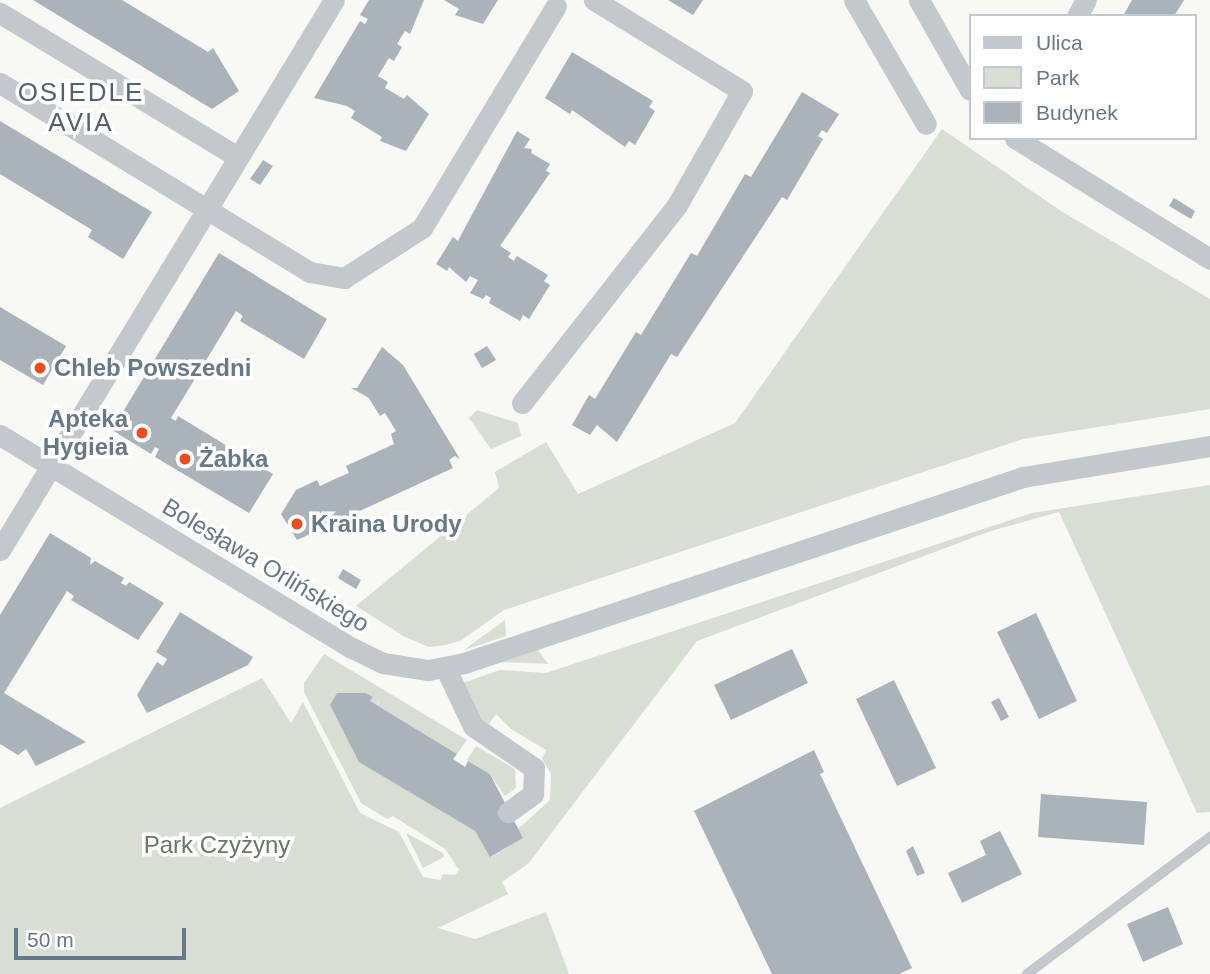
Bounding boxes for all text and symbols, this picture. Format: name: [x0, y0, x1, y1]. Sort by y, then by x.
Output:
legend: [968, 14, 1196, 140]
text: Ulica: [1036, 31, 1083, 54]
text: Park: [1036, 66, 1079, 89]
district label: OSIEDLE AVIA: [19, 77, 143, 138]
text: Budynek: [1036, 101, 1118, 124]
place label: Chleb Powszedni: [54, 354, 251, 382]
marker: Chleb Powszedni: [32, 360, 48, 376]
place label: Apteka Hygieia: [43, 405, 128, 461]
marker: Apteka Hygieia: [134, 425, 150, 441]
place label: Żabka: [199, 445, 268, 473]
marker: Żabka: [177, 451, 193, 467]
street label: Bolesława Orlińskiego: [157, 492, 375, 638]
place label: Kraina Urody: [311, 510, 462, 538]
marker: Kraina Urody: [289, 516, 305, 532]
park label: Park Czyżyny: [144, 831, 290, 859]
scale bar: [18, 914, 189, 958]
text: 50 m: [27, 928, 74, 951]

